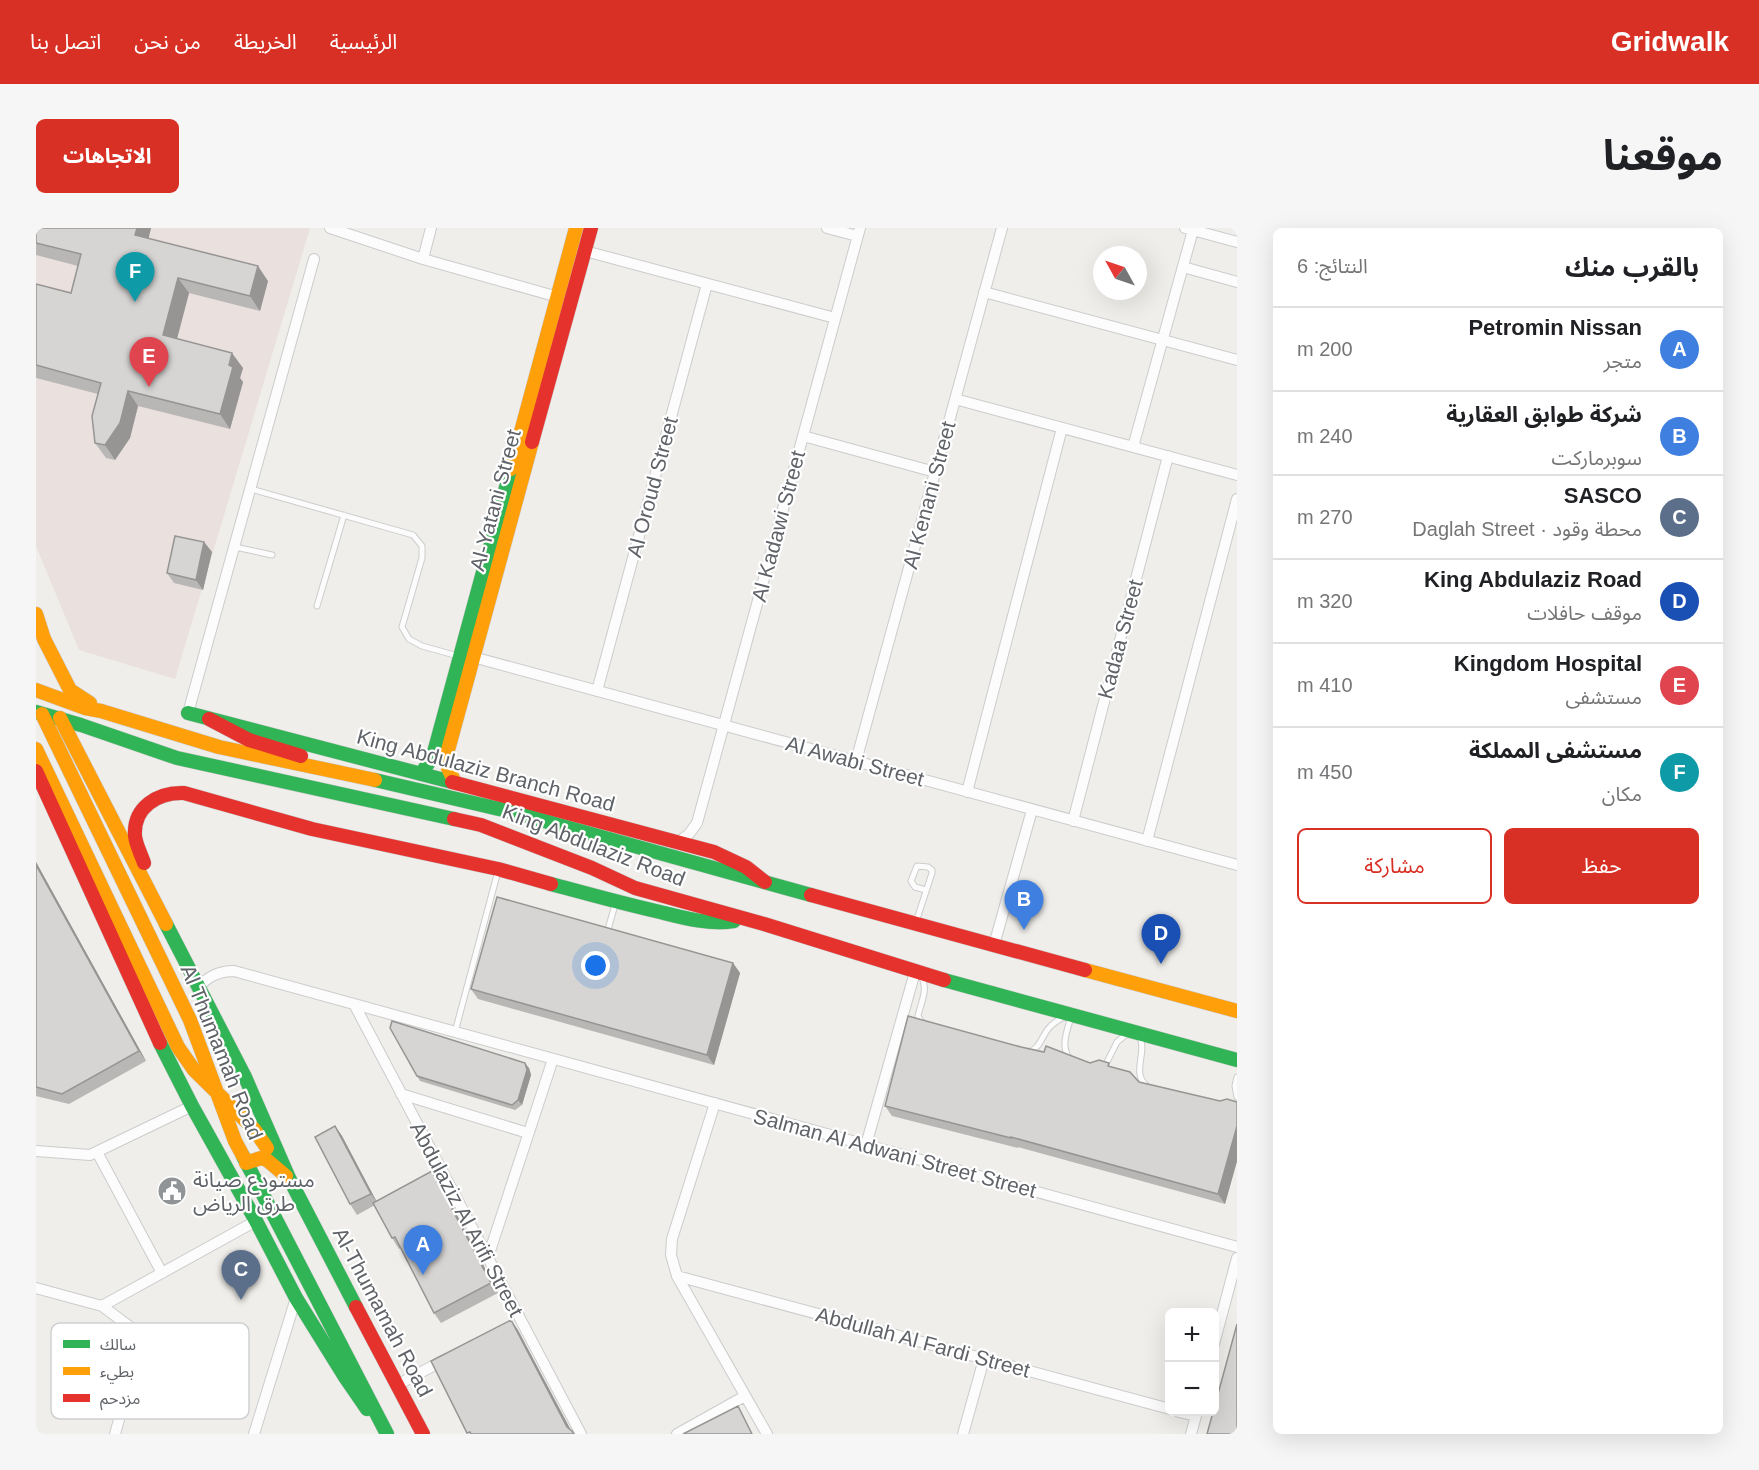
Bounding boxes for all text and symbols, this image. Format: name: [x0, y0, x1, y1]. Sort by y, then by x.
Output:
text: Gridwalk: [1611, 26, 1729, 57]
text: اتصل بنا: [30, 30, 101, 53]
text: من نحن: [134, 30, 201, 53]
text: الخريطة: [234, 30, 297, 53]
text: الرئيسية: [330, 30, 397, 53]
button: الاتجاهات: [36, 119, 179, 193]
text: موقعنا: [1603, 132, 1723, 179]
north arrow: [1093, 246, 1147, 300]
text: بالقرب منك: [1565, 252, 1699, 282]
pin: F: [116, 253, 154, 302]
text: النتائج: 6: [1297, 255, 1368, 277]
text: Petromin Nissan: [1468, 315, 1642, 340]
pin: E: [130, 338, 168, 387]
text: 200 m: [1297, 338, 1353, 360]
text: A: [1672, 338, 1687, 360]
text: متجر: [1603, 350, 1642, 372]
text: شركة طوابق العقارية: [1446, 402, 1642, 427]
street label: Al Oroud Street: [622, 414, 682, 560]
street label: Al Kenani Street: [898, 419, 960, 571]
text: 240 m: [1297, 425, 1353, 447]
text: B: [1672, 425, 1687, 447]
street label: Al-Yatani Street: [465, 427, 525, 573]
text: سوبرماركت: [1551, 447, 1642, 469]
street label: Al Kadawi Street: [747, 448, 809, 604]
text: SASCO: [1564, 483, 1642, 508]
text: 270 m: [1297, 506, 1353, 528]
text: C: [1672, 506, 1687, 528]
text: محطة وقود · Daglah Street: [1412, 518, 1642, 540]
text: King Abdulaziz Road: [1424, 567, 1642, 592]
street label: Kadaa Street: [1093, 577, 1147, 701]
text: 320 m: [1297, 590, 1353, 612]
text: D: [1672, 590, 1687, 612]
text: موقف حافلات: [1527, 602, 1642, 624]
text: Kingdom Hospital: [1454, 651, 1642, 676]
text: 410 m: [1297, 674, 1353, 696]
text: E: [1673, 674, 1686, 696]
text: مستشفى: [1565, 686, 1642, 708]
street label: King Abdulaziz Branch Road: [354, 724, 618, 816]
street label: Al Awabi Street: [783, 732, 927, 791]
text: مستشفى المملكة: [1469, 738, 1642, 763]
text: 450 m: [1297, 761, 1353, 783]
text: F: [1673, 761, 1686, 783]
text: مكان: [1602, 783, 1642, 805]
street label: King Abdulaziz Road: [499, 800, 689, 890]
button: مشاركة: [1297, 828, 1492, 904]
button: حفظ: [1504, 828, 1699, 904]
pin: B: [1004, 880, 1044, 930]
pin: D: [1142, 914, 1180, 964]
your location: [581, 951, 610, 980]
street label: Al Thumamah Road: [176, 961, 268, 1143]
street label: Salman Al Adwani Street Street: [751, 1104, 1039, 1202]
street label: Abdulaziz Al Arifi Street: [404, 1116, 530, 1322]
place label: مستودع صيانة طرق الرياض: [193, 1168, 315, 1216]
public building icon: مستودع صيانة طرق الرياض: [156, 1175, 188, 1207]
street label: Al-Thumamah Road: [329, 1224, 437, 1400]
pin: A: [404, 1226, 442, 1275]
pin: C: [222, 1250, 260, 1300]
street label: Abdullah Al Fardi Street: [813, 1302, 1033, 1382]
map controls: [1165, 1308, 1219, 1416]
button: +: [1165, 1308, 1219, 1362]
legend: [51, 1323, 249, 1419]
text: سالك: [100, 1336, 136, 1353]
button: −: [1165, 1362, 1219, 1416]
text: بطيء: [100, 1363, 134, 1384]
text: مزدحم: [100, 1390, 140, 1411]

